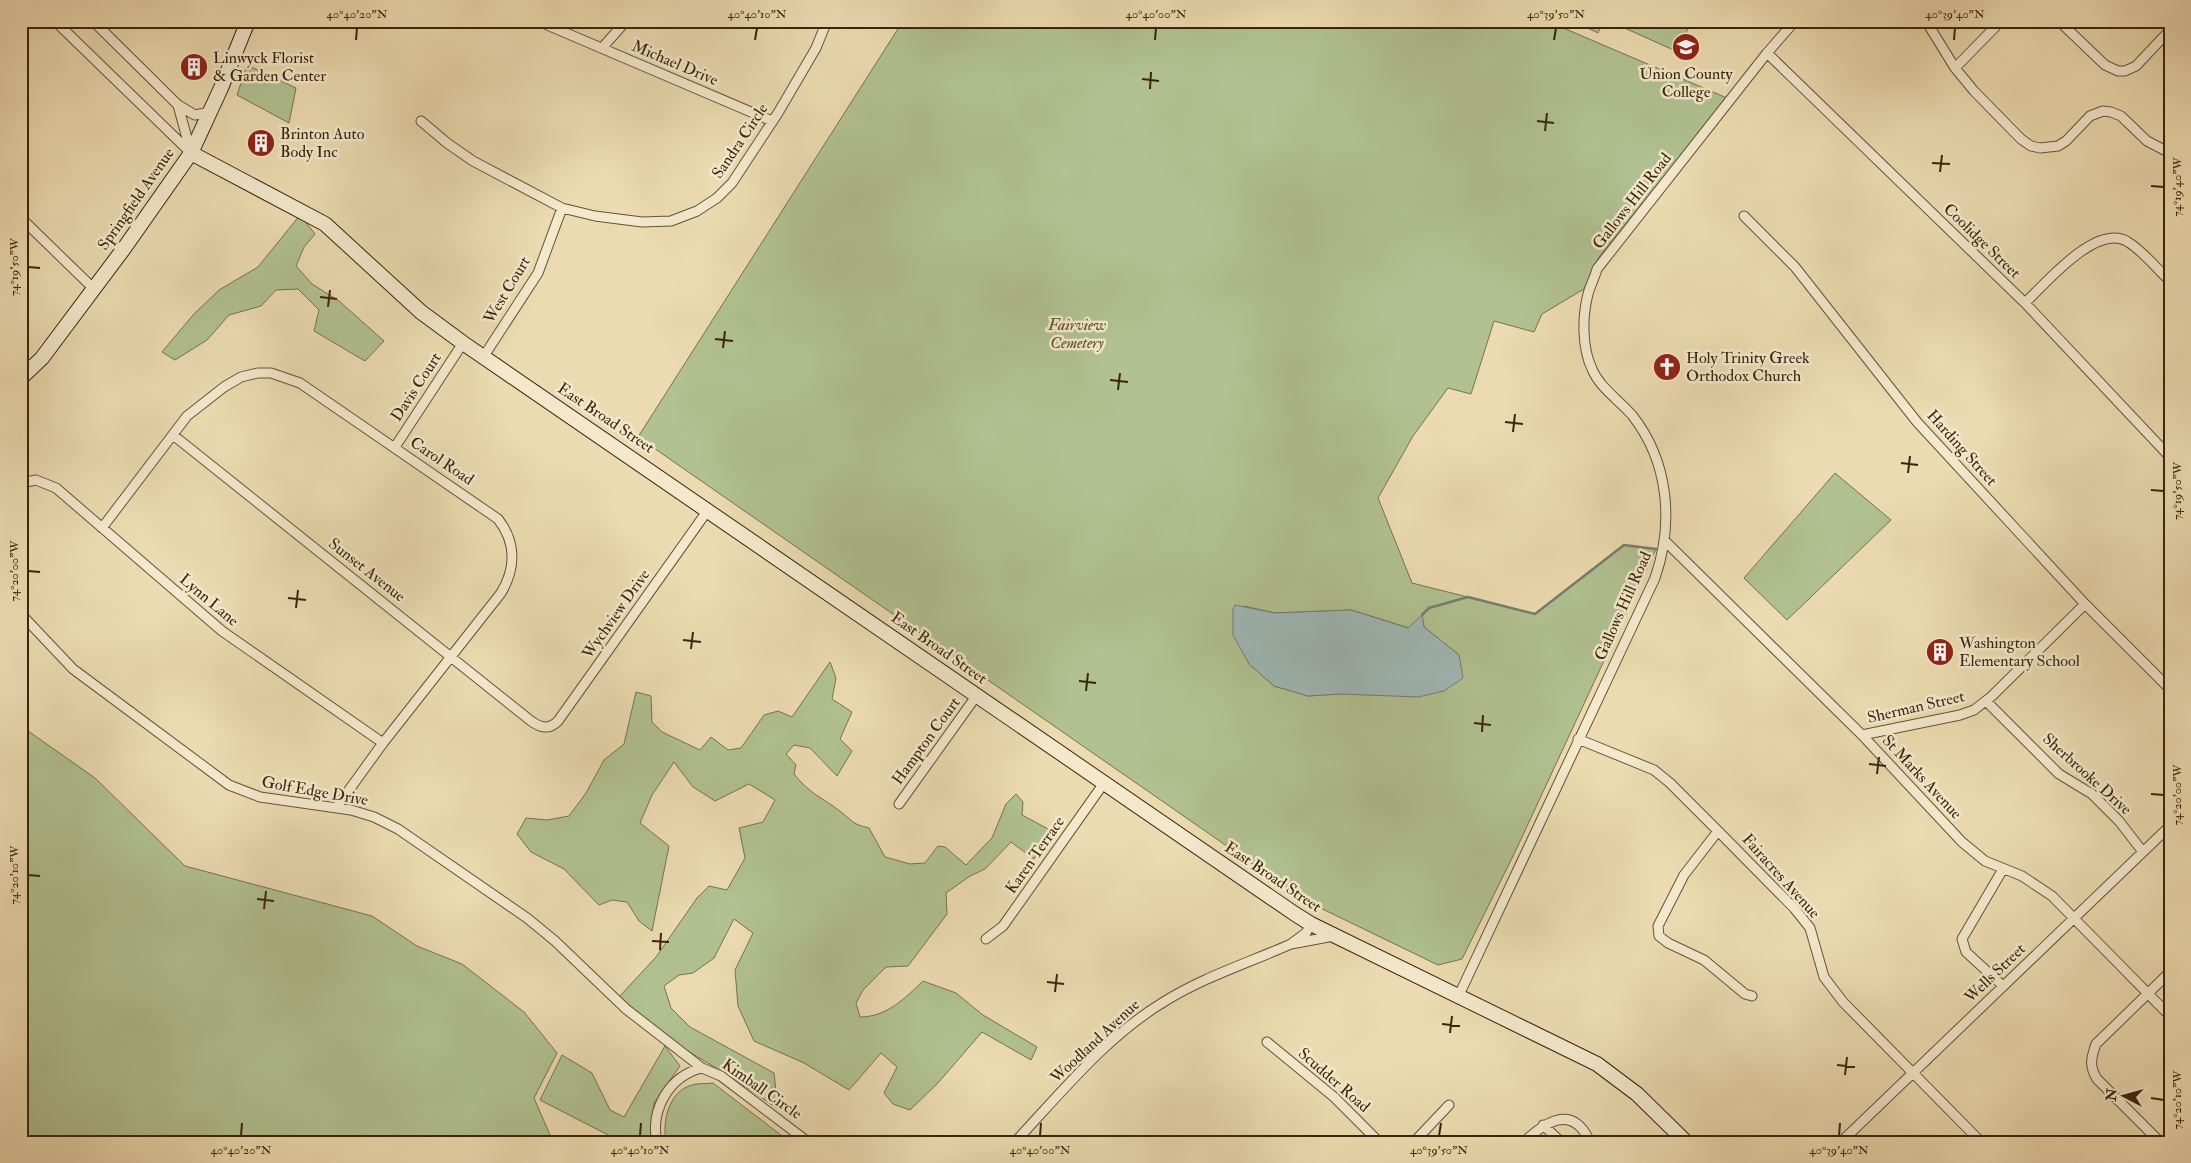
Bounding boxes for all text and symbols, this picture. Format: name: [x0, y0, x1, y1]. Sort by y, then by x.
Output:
text: 40°40'20"N: [327, 7, 388, 22]
text: 40°40'10"N: [728, 7, 787, 22]
text: 40°40'00"N: [1126, 7, 1187, 22]
text: 40°39'50"N: [1527, 7, 1585, 22]
text: 40°39'40"N: [1925, 7, 1985, 22]
school or university icon: Union County College: [1671, 32, 1701, 62]
street label: Michael Drive: [629, 36, 721, 90]
place label: Linwyck Florist & Garden Center: [213, 48, 326, 86]
building icon: Linwyck Florist & Garden Center: [179, 52, 209, 82]
place label: Union County College: [1640, 64, 1733, 102]
street label: Sandra Circle: [708, 99, 773, 182]
place label: Brinton Auto Body Inc: [280, 124, 365, 162]
building icon: Brinton Auto Body Inc: [246, 128, 276, 158]
street label: Springfield Avenue: [93, 144, 180, 255]
street label: Gallows Hill Road: [1588, 149, 1676, 253]
text: 74°19'40"W: [2170, 157, 2185, 217]
street label: Coolidge Street: [1939, 199, 2025, 283]
text: 74°19'50"W: [7, 237, 22, 296]
street label: West Court: [479, 253, 535, 328]
park label: Fairview Cemetery: [1047, 315, 1106, 353]
place label: Holy Trinity Greek Orthodox Church: [1686, 348, 1810, 386]
street label: Davis Court: [386, 349, 446, 425]
church icon: Holy Trinity Greek Orthodox Church: [1652, 352, 1682, 382]
street label: East Broad Street: [554, 378, 658, 458]
street label: Harding Street: [1923, 406, 2001, 490]
street label: Carol Road: [406, 432, 478, 490]
text: 74°19'50"W: [2170, 461, 2185, 520]
street label: Sunset Avenue: [324, 534, 410, 607]
text: 74°20'00"W: [7, 540, 22, 601]
street label: Gallows Hill Road: [1590, 548, 1656, 663]
street label: Wychview Drive: [577, 565, 654, 663]
street label: Lynn Lane: [175, 569, 243, 631]
street label: East Broad Street: [887, 608, 991, 688]
place label: Washington Elementary School: [1958, 633, 2080, 671]
building icon: Washington Elementary School: [1925, 637, 1955, 667]
street label: Sherman Street: [1865, 686, 1967, 728]
street label: Hampton Court: [888, 693, 965, 789]
street label: Sherbrooke Drive: [2038, 729, 2136, 819]
street label: St Marks Avenue: [1878, 731, 1966, 824]
text: 74°20'00"W: [2170, 764, 2185, 825]
street label: Golf Edge Drive: [260, 772, 370, 810]
street label: Karen Terrace: [1001, 812, 1069, 898]
street label: Fairacres Avenue: [1738, 829, 1825, 923]
street label: East Broad Street: [1221, 837, 1325, 917]
text: 74°20'10"W: [7, 845, 22, 905]
street label: Wells Street: [1960, 939, 2030, 1008]
street label: Woodland Avenue: [1046, 994, 1144, 1088]
street label: Scudder Road: [1294, 1043, 1374, 1117]
street label: Kimball Circle: [718, 1054, 806, 1124]
north arrow: [2098, 1070, 2148, 1120]
text: 74°20'10"W: [2170, 1070, 2185, 1130]
text: N: [2102, 1087, 2121, 1103]
text: 40°40'20"N: [211, 1143, 272, 1158]
text: 40°40'10"N: [611, 1143, 670, 1158]
text: 40°40'00"N: [1010, 1143, 1071, 1158]
text: 40°39'50"N: [1410, 1143, 1468, 1158]
text: 40°39'40"N: [1809, 1143, 1869, 1158]

